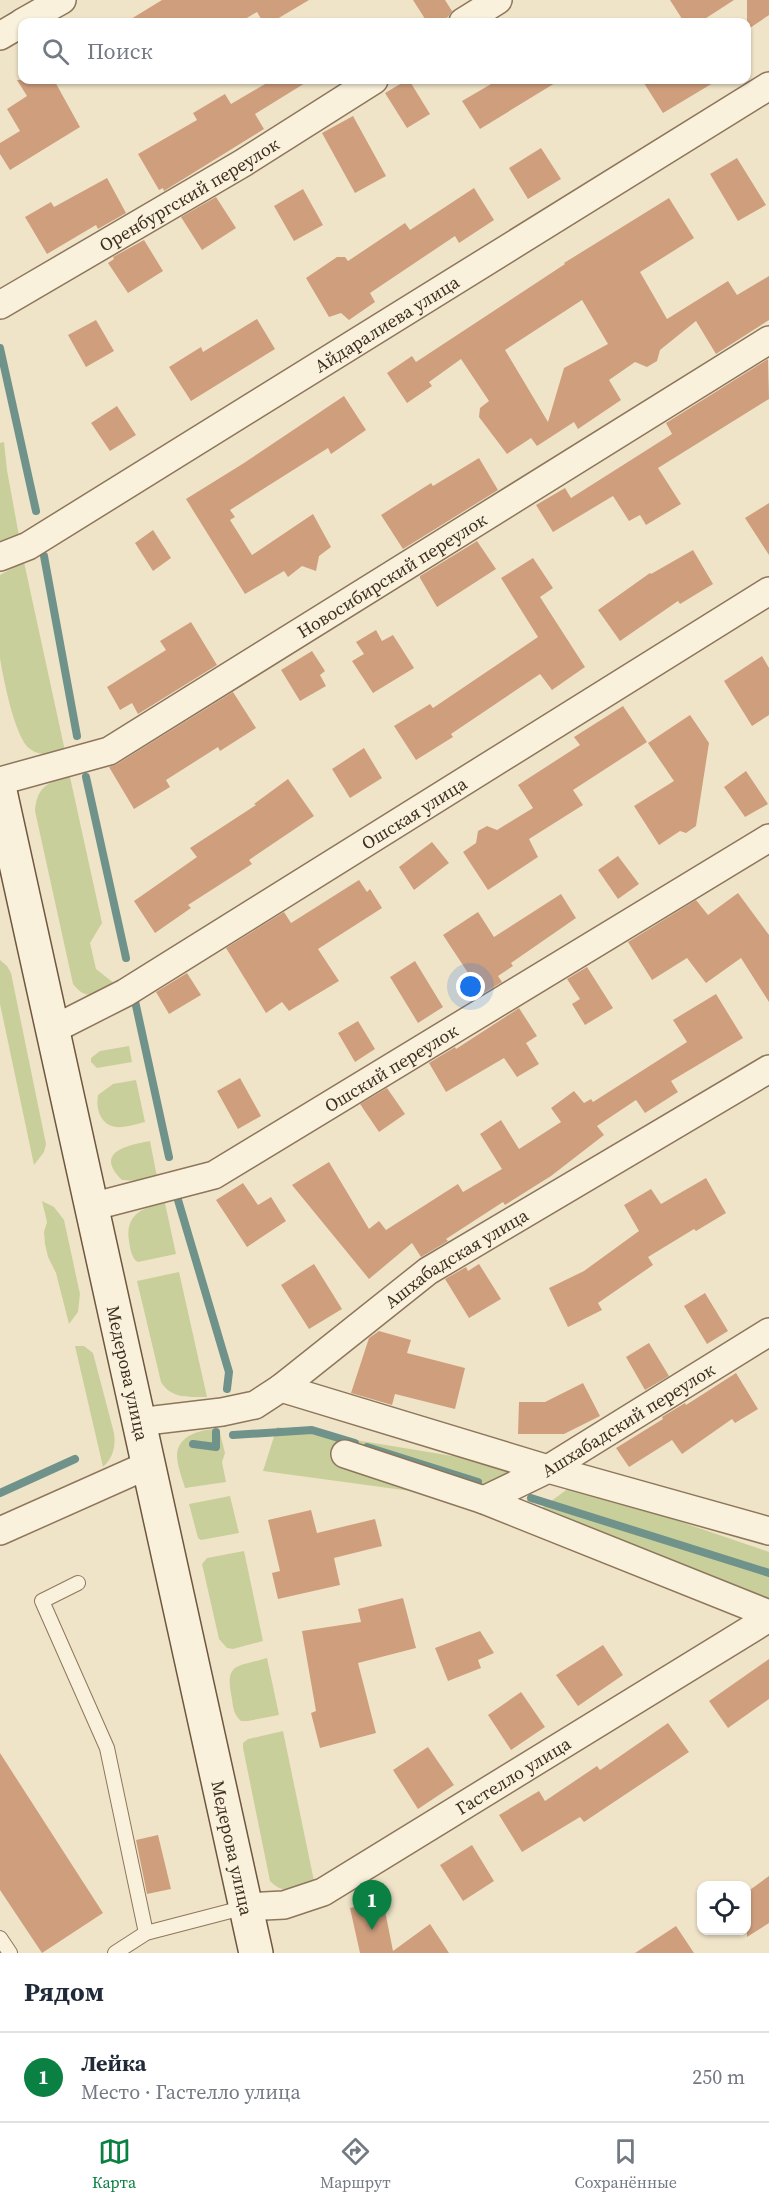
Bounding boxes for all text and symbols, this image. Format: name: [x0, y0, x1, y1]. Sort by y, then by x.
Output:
search box: [18, 18, 751, 84]
icon: search: [39, 35, 72, 68]
text: Поиск: [87, 36, 153, 66]
street label: Оренбургский переулок: [94, 131, 284, 257]
street label: Айдаралиева улица: [309, 269, 464, 378]
street label: Новосибирский переулок: [292, 506, 491, 644]
street label: Ошская улица: [356, 770, 472, 855]
your location: [456, 972, 485, 1001]
street label: Ошский переулок: [319, 1017, 462, 1118]
street label: Ашхабадская улица: [379, 1202, 533, 1314]
street label: Медерова улица: [101, 1303, 155, 1444]
street label: Ашхабадский переулок: [537, 1356, 719, 1483]
street label: Гастелло улица: [451, 1730, 576, 1820]
street label: Медерова улица: [206, 1778, 260, 1918]
pin: 1: [352, 1880, 392, 1930]
map controls: [697, 1881, 751, 1935]
button: locate: [697, 1881, 751, 1935]
text: Рядом: [24, 1974, 104, 2010]
text: Лейка: [81, 2048, 146, 2078]
text: 1: [38, 2063, 49, 2091]
text: 250 m: [692, 2063, 745, 2091]
text: Место · Гастелло улица: [81, 2078, 301, 2106]
tab: Карта: [92, 2135, 136, 2193]
tab: Маршрут: [320, 2135, 391, 2193]
tab: Сохранённые: [575, 2135, 677, 2193]

